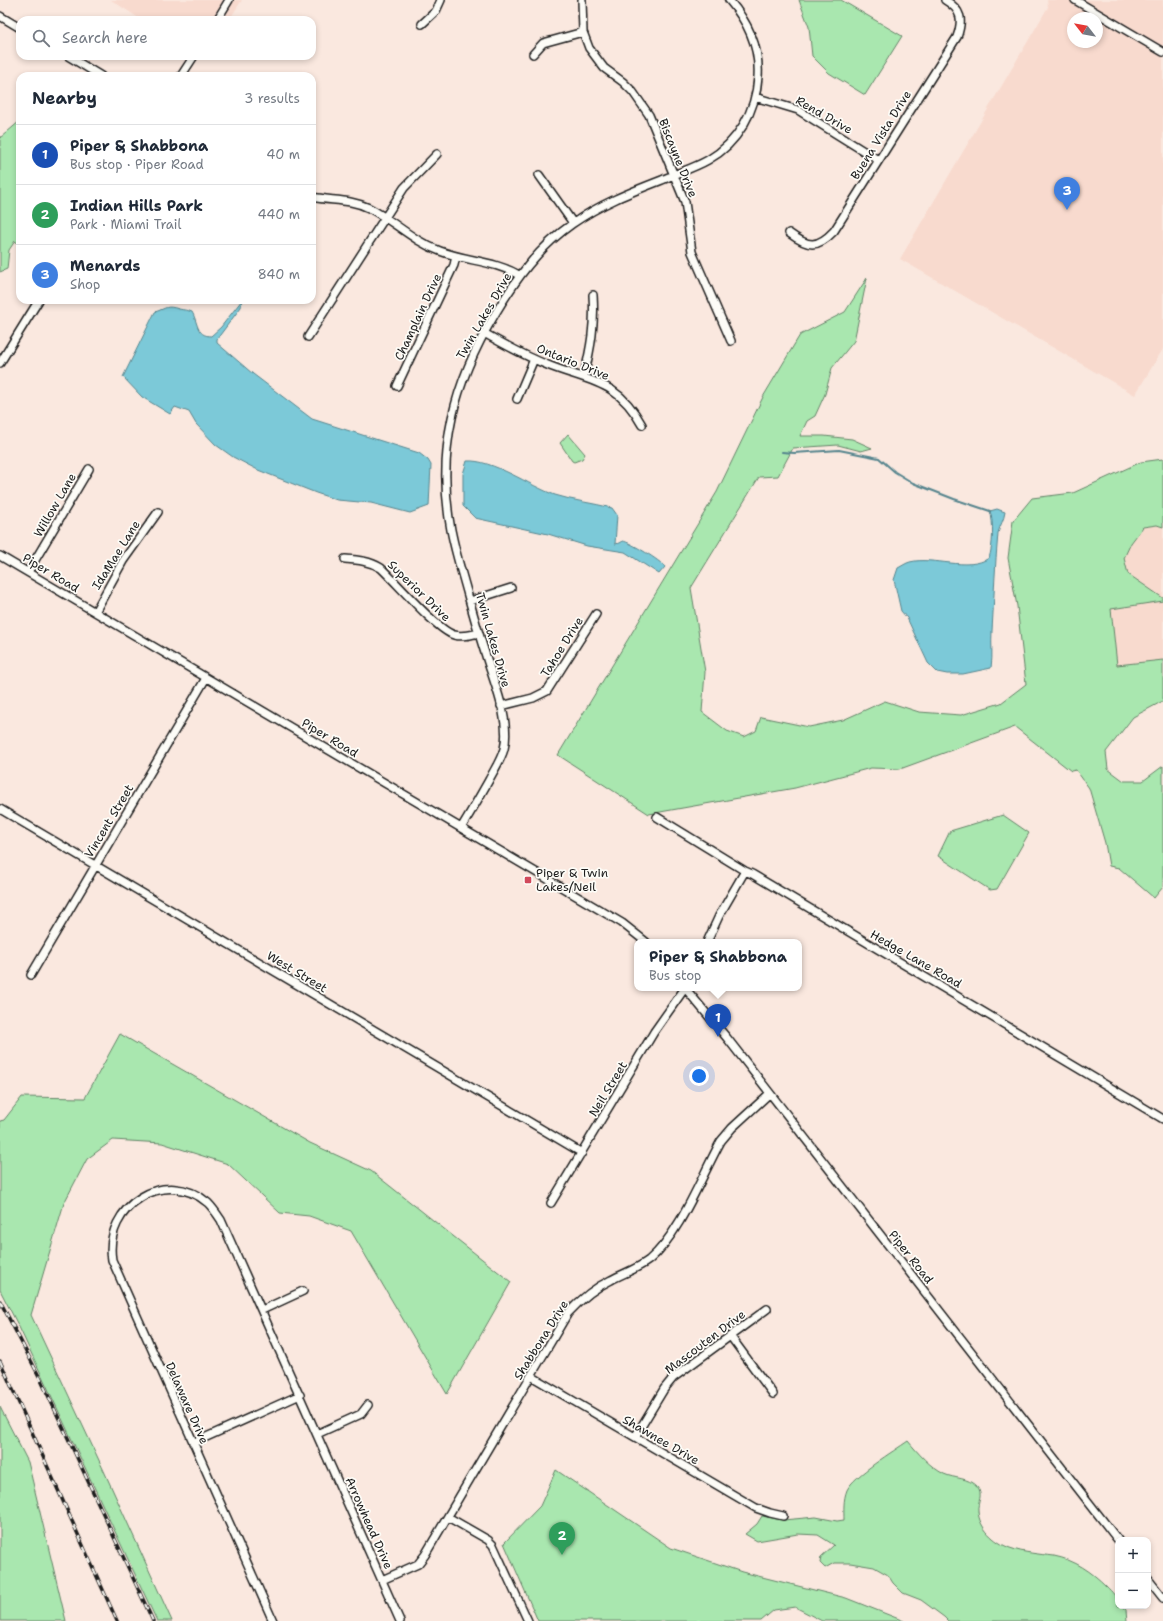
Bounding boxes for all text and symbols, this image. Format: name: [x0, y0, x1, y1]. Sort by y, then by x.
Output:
north arrow: [1067, 12, 1103, 48]
search box: [16, 16, 316, 60]
icon: search: [30, 27, 52, 49]
text: Search here: [62, 28, 148, 48]
text: Nearby: [32, 87, 97, 109]
street label: Buena Vista Drive: [847, 87, 915, 183]
text: 3 results: [244, 90, 300, 107]
street label: Rend Drive: [793, 92, 856, 138]
street label: Biscayne Drive: [655, 116, 701, 200]
text: Piper & Shabbona: [70, 136, 208, 156]
text: 1: [42, 146, 48, 163]
text: 40 m: [266, 146, 300, 163]
text: Bus stop · Piper Road: [70, 156, 204, 173]
pin: 3: [1054, 177, 1080, 210]
text: Indian Hills Park: [70, 196, 203, 216]
text: 2: [40, 206, 50, 223]
text: 440 m: [258, 206, 300, 223]
text: Park · Miami Trail: [70, 216, 181, 233]
text: Menards: [70, 256, 140, 276]
text: 3: [40, 266, 50, 283]
text: 840 m: [258, 266, 300, 283]
street label: Twin Lakes Drive: [453, 270, 515, 362]
street label: Champlain Drive: [391, 271, 445, 363]
text: Shop: [70, 276, 100, 293]
street label: Ontario Drive: [534, 340, 612, 384]
street label: Willow Lane: [30, 470, 80, 540]
street label: IdaMae Lane: [88, 517, 144, 593]
street label: Piper Road: [20, 550, 83, 596]
street label: Superior Drive: [384, 557, 454, 625]
street label: Twin Lakes Drive: [472, 591, 514, 689]
street label: Tahoe Drive: [537, 614, 587, 680]
street label: Piper Road: [299, 715, 362, 761]
street label: Vincent Street: [81, 781, 137, 861]
place label: Piper & Twin Lakes/Neil: [536, 865, 608, 895]
marker: Piper & Twin Lakes/Neil: [523, 875, 533, 885]
street label: Hedge Lane Road: [867, 926, 965, 992]
popup: [634, 939, 802, 991]
text: Piper & Shabbona: [649, 947, 787, 967]
street label: West Street: [264, 948, 330, 996]
text: Bus stop: [649, 967, 701, 984]
pin: 1: [705, 1004, 731, 1037]
street label: Neil Street: [585, 1058, 631, 1120]
your location: [689, 1066, 709, 1086]
street label: Piper Road: [885, 1227, 937, 1287]
street label: Shabbona Drive: [510, 1297, 572, 1383]
street label: Mascouten Drive: [661, 1306, 749, 1378]
street label: Delaware Drive: [162, 1360, 212, 1447]
street label: Shawnee Drive: [620, 1412, 702, 1468]
street label: Arrowhead Drive: [342, 1475, 397, 1572]
pin: 2: [549, 1522, 575, 1555]
map controls: [1115, 1537, 1151, 1609]
button: +: [1115, 1537, 1151, 1573]
button: −: [1115, 1573, 1151, 1609]

